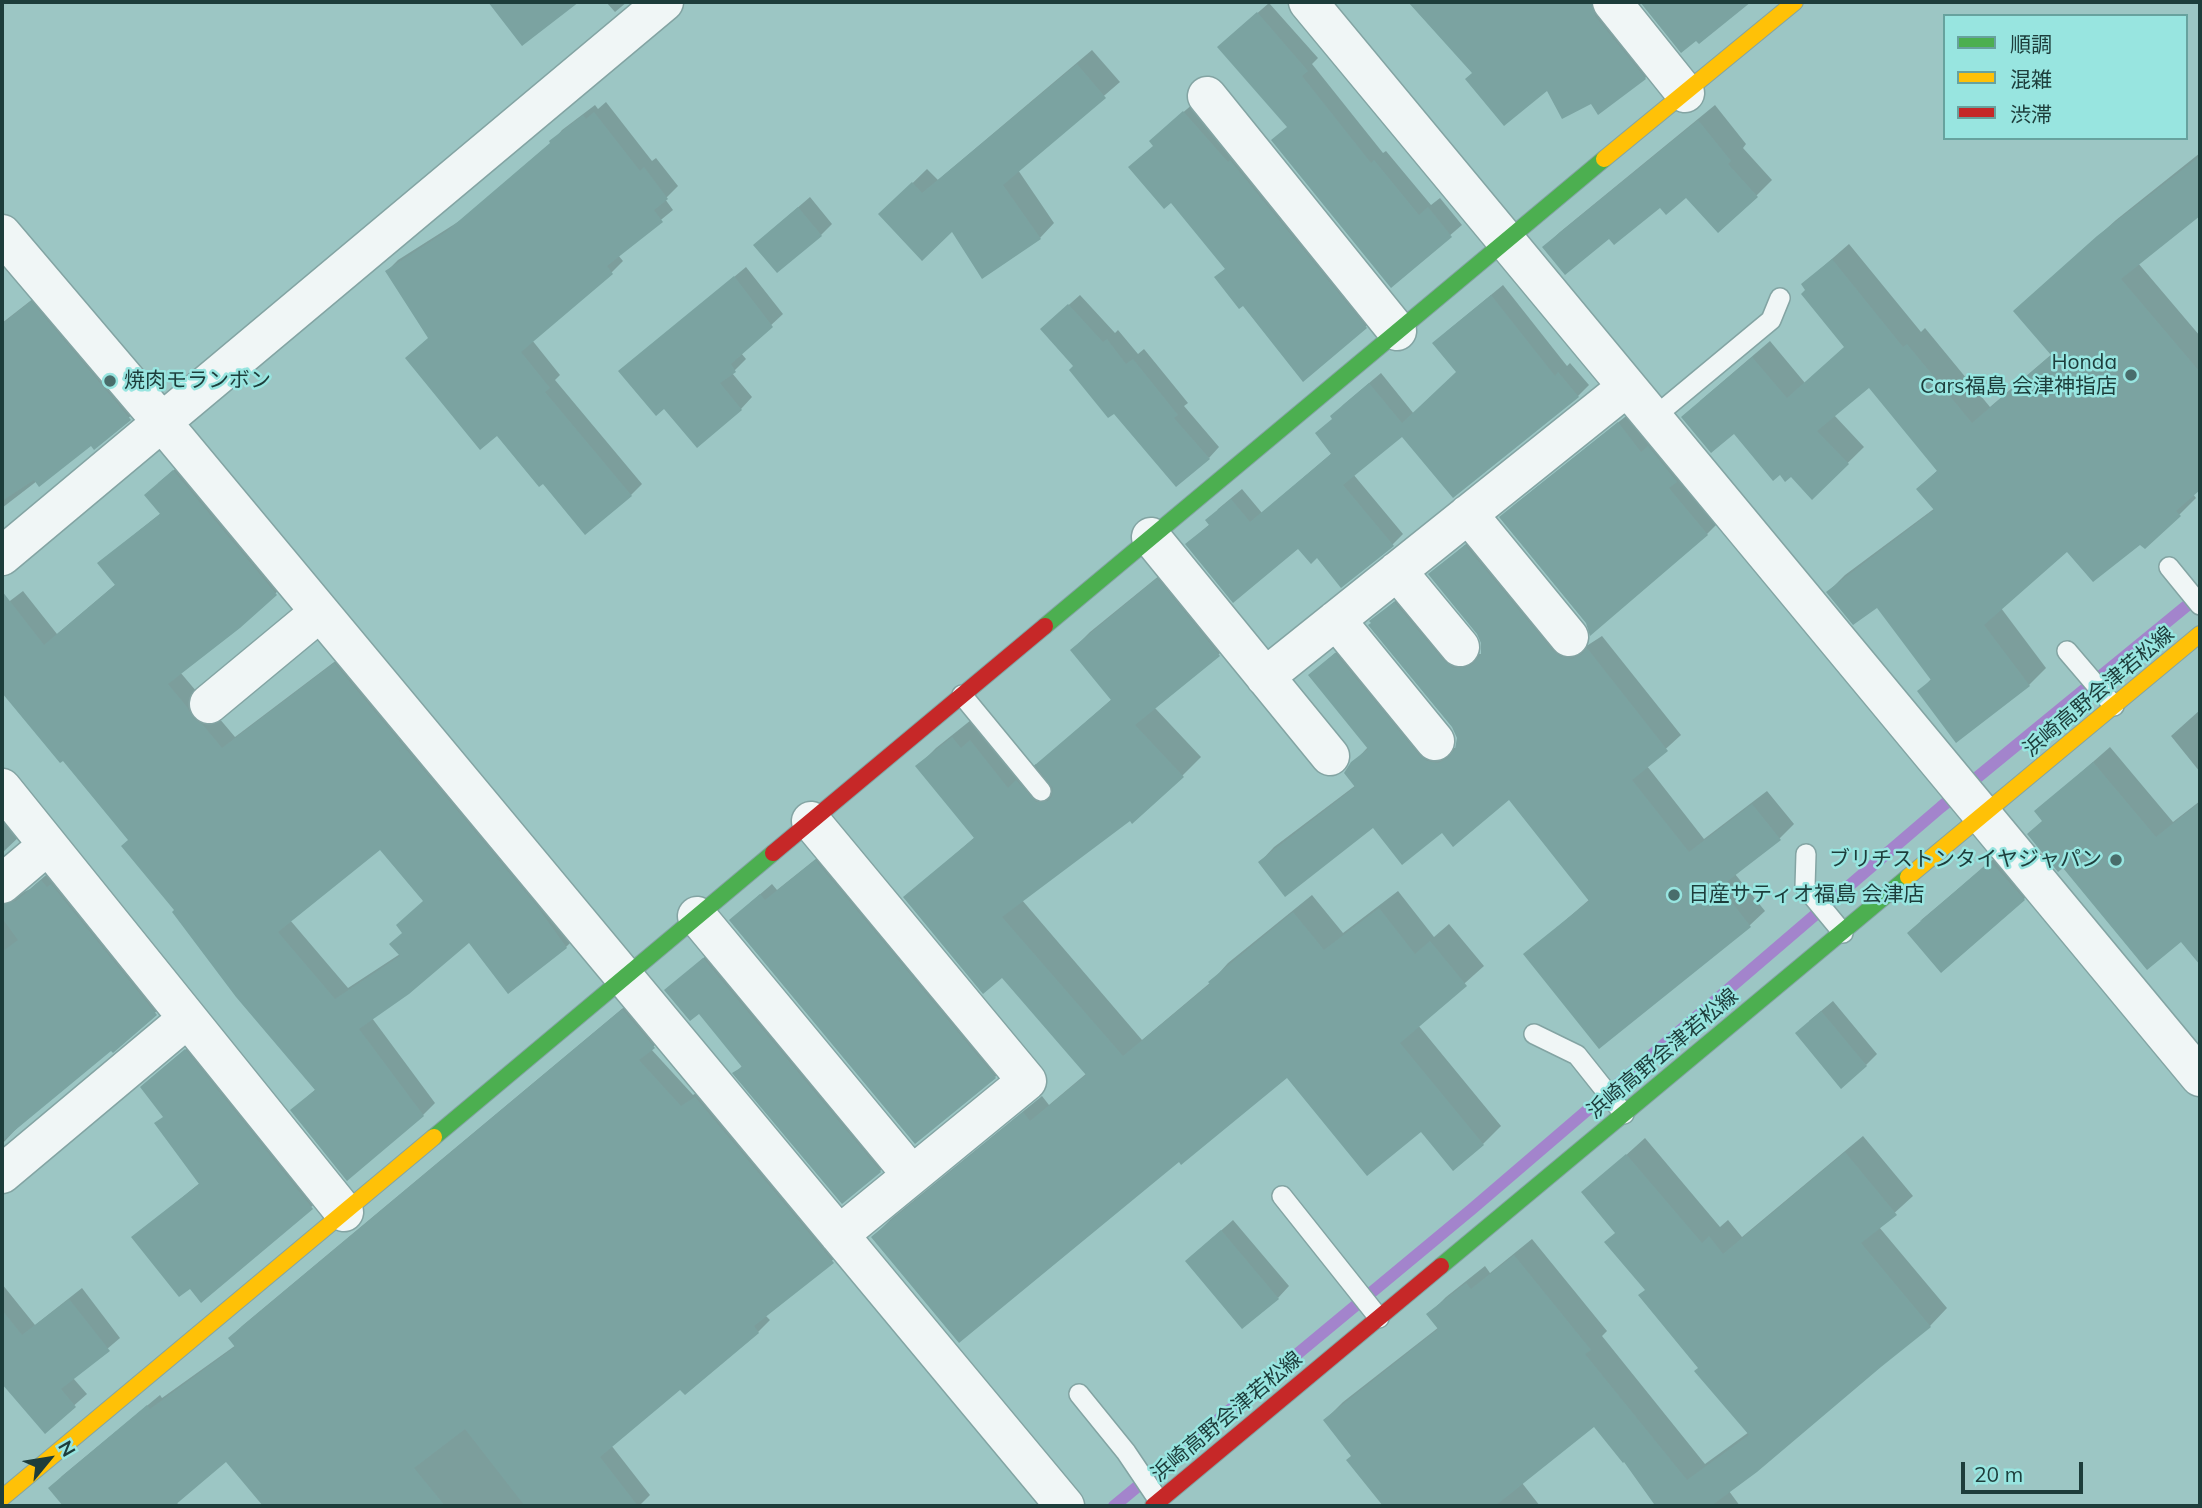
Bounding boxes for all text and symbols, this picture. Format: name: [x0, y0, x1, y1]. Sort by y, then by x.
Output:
legend: [1943, 14, 2188, 140]
text: 順調: [2010, 31, 2052, 57]
text: 混雑: [2010, 66, 2052, 92]
text: 渋滞: [2010, 101, 2052, 127]
place label: Honda Cars福島 会津神指店: [1920, 350, 2117, 400]
marker: Honda Cars福島 会津神指店: [2123, 367, 2139, 383]
place label: 焼肉モランボン: [124, 368, 271, 394]
marker: 焼肉モランボン: [102, 373, 118, 389]
street label: 浜崎高野会津若松線: [2019, 622, 2179, 762]
place label: ブリチストンタイヤジャパン: [1829, 847, 2102, 873]
marker: ブリチストンタイヤジャパン: [2108, 852, 2124, 868]
place label: 日産サティオ福島 会津店: [1688, 882, 1924, 908]
marker: 日産サティオ福島 会津店: [1666, 887, 1682, 903]
street label: 浜崎高野会津若松線: [1583, 984, 1743, 1124]
street label: 浜崎高野会津若松線: [1147, 1347, 1307, 1487]
north arrow: [14, 1424, 84, 1494]
text: N: [53, 1436, 81, 1461]
scale bar: [1964, 1448, 2086, 1492]
text: 20 m: [1974, 1461, 2023, 1487]

